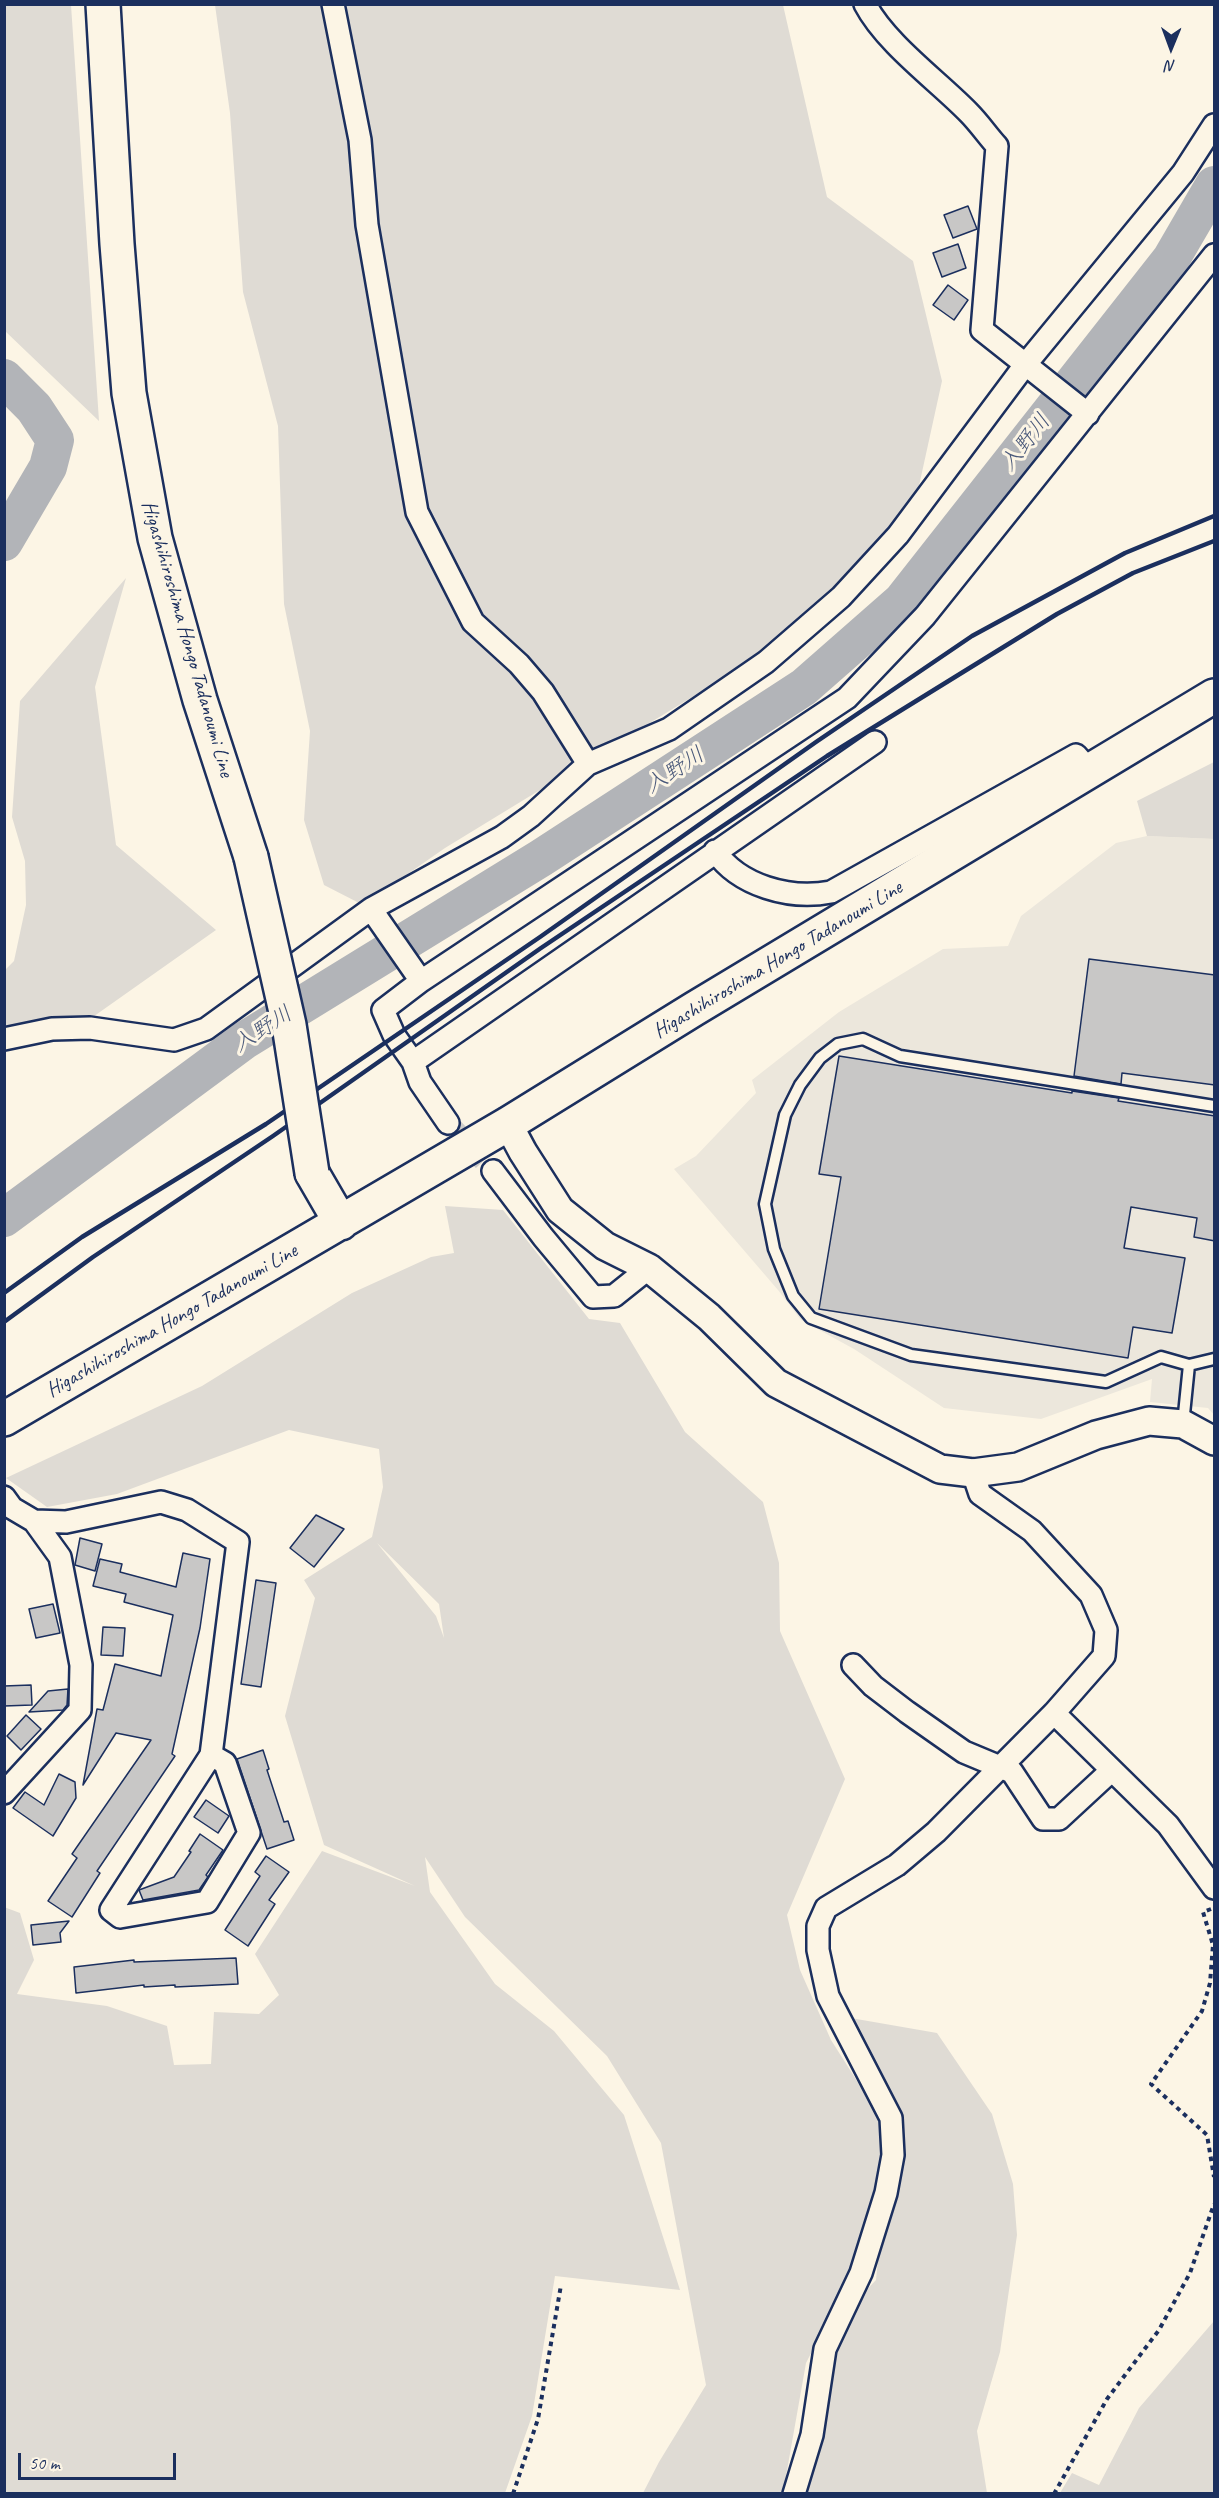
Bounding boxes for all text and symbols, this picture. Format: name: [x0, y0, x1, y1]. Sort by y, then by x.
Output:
north arrow: [1141, 18, 1201, 78]
text: N: [1166, 56, 1176, 76]
water label: 入野川: [995, 409, 1057, 477]
street label: Higashihiroshima Hongo Tadanoumi Line: [135, 498, 239, 780]
water label: 入野川: [640, 742, 710, 800]
street label: Higashihiroshima Hongo Tadanoumi Line: [649, 876, 907, 1044]
water label: 入野川: [228, 1001, 298, 1059]
street label: Higashihiroshima Hongo Tadanoumi Line: [42, 1239, 302, 1403]
scale bar: [21, 2441, 178, 2479]
text: 50 m: [29, 2452, 60, 2474]

